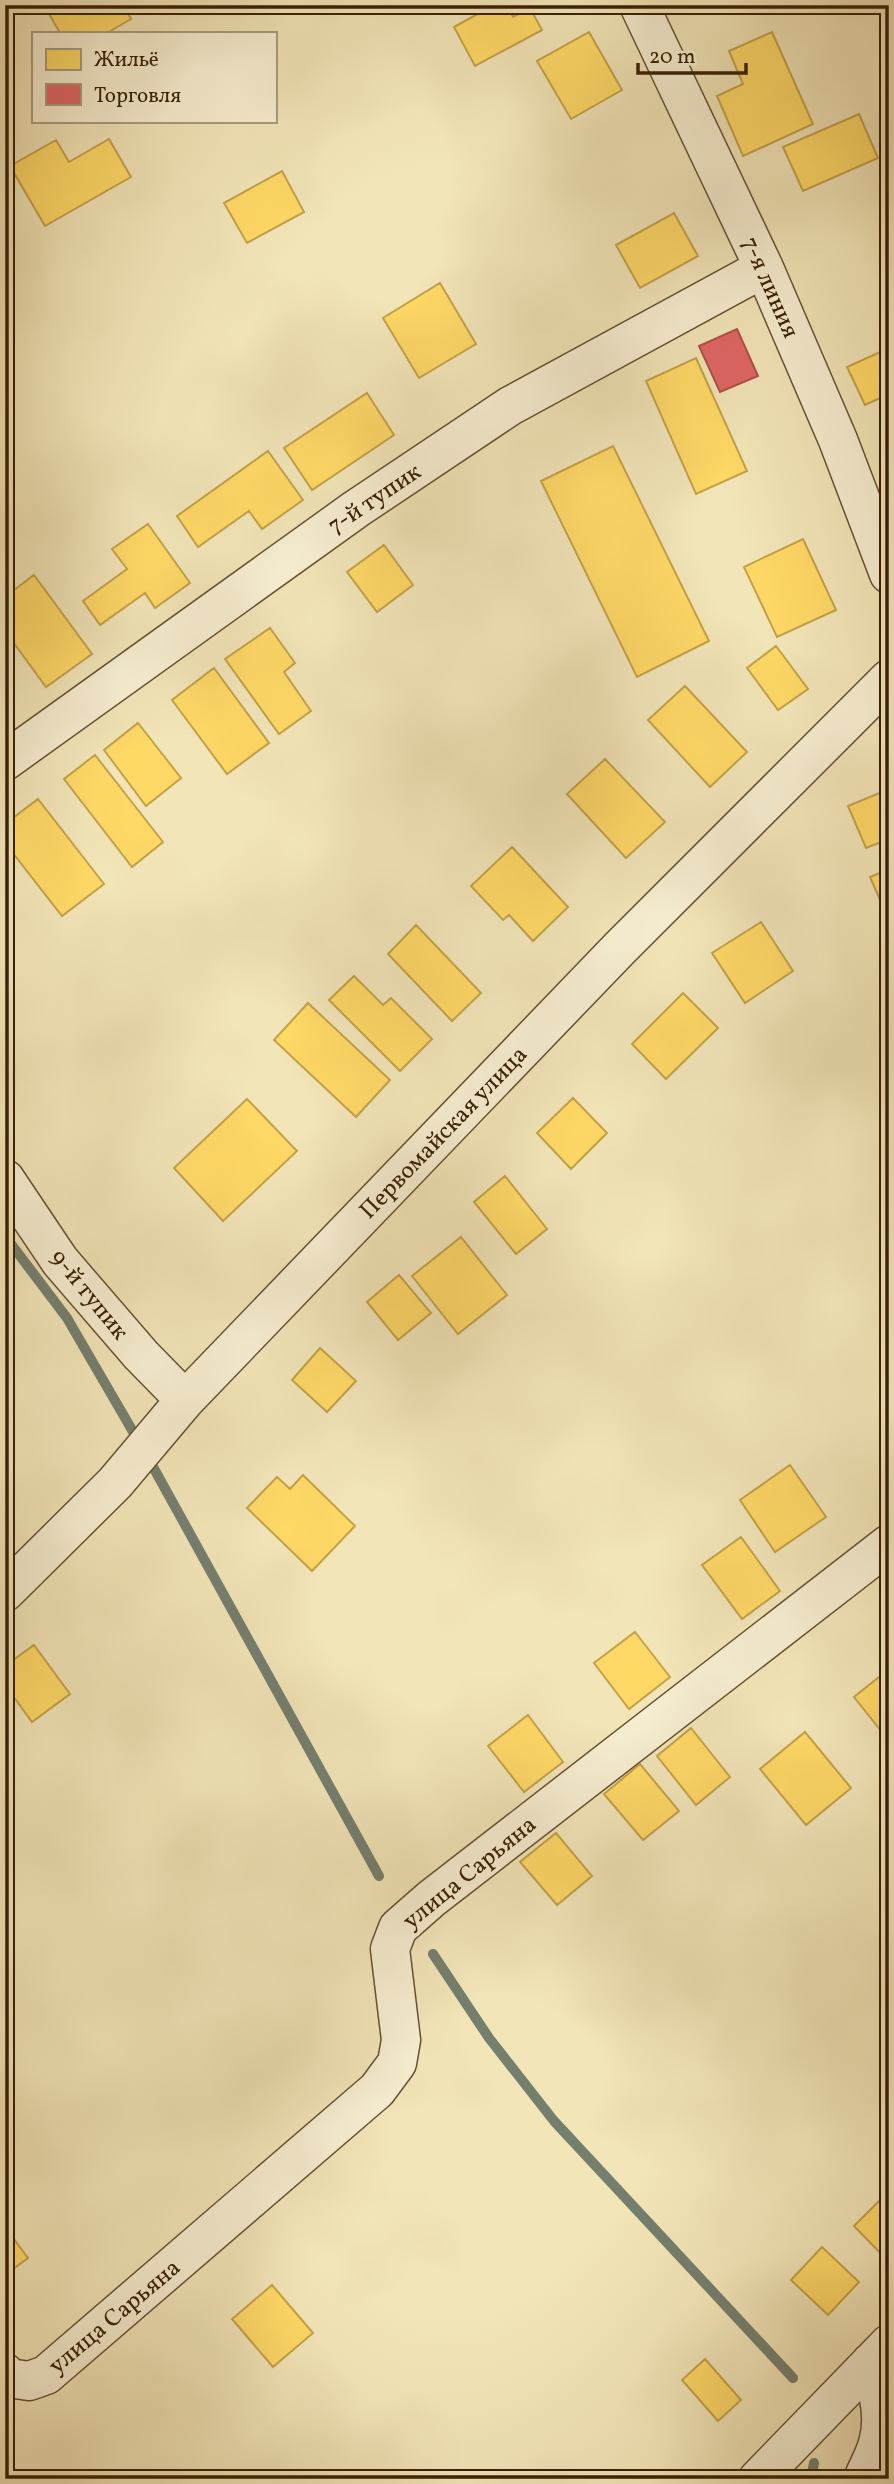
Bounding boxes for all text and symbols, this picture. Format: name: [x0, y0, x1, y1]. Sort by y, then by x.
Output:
legend: [32, 32, 276, 122]
scale bar: [638, 32, 747, 76]
text: 20 m: [649, 43, 695, 72]
text: Жильё: [94, 46, 159, 75]
text: Торговля: [94, 82, 181, 111]
street label: 7-я линия: [732, 232, 807, 344]
street label: 7-й тупик: [322, 456, 429, 543]
street label: Первомайская улица: [353, 1039, 536, 1228]
street label: 9-й тупик: [41, 1242, 136, 1348]
street label: улица Сарьяна: [396, 1809, 544, 1938]
street label: улица Сарьяна: [42, 2252, 189, 2383]

